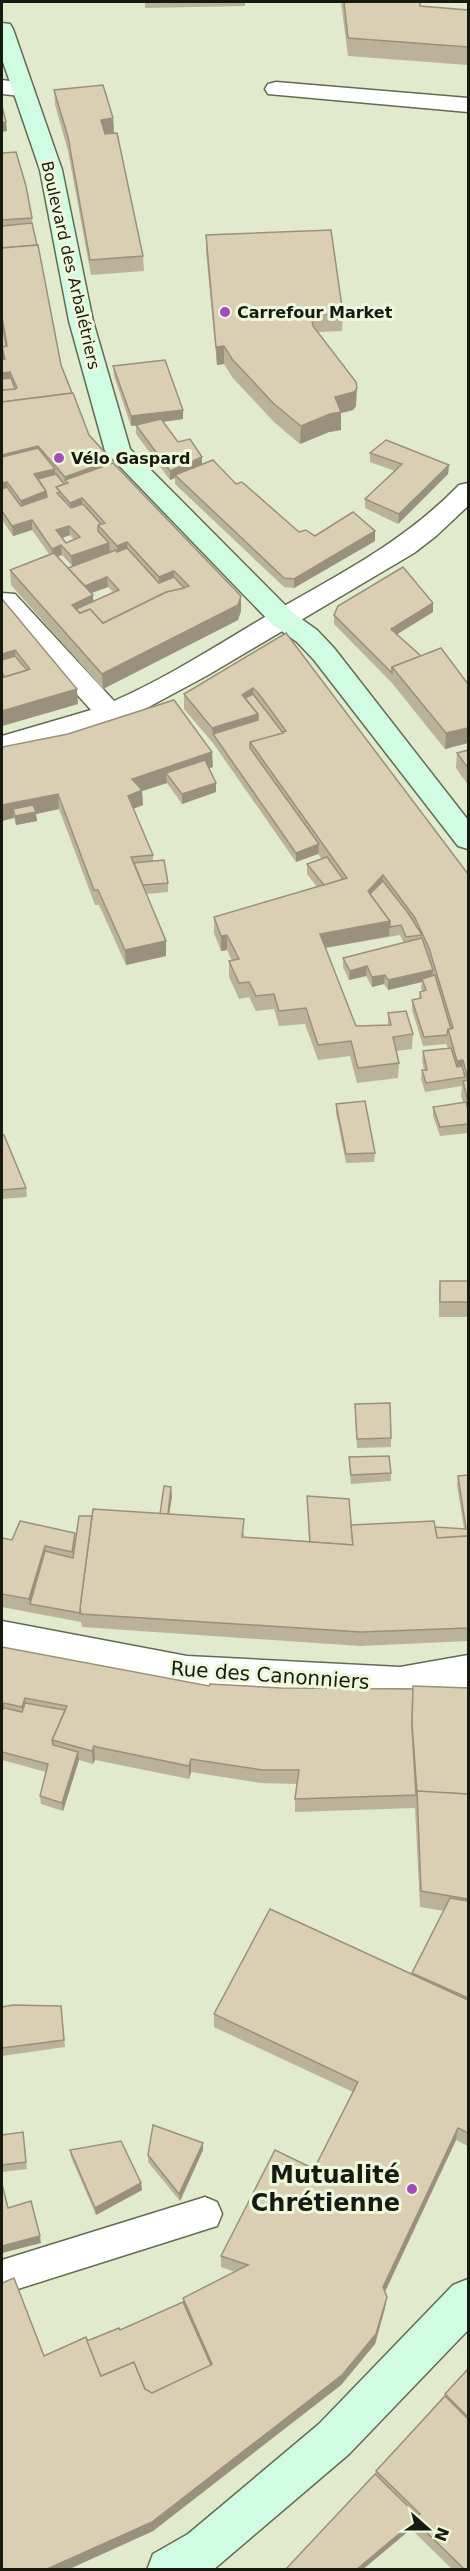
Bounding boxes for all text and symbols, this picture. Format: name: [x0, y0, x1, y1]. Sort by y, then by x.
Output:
street label: Boulevard des Arbalétriers: [37, 159, 104, 371]
place label: Carrefour Market: [237, 303, 393, 322]
marker: Carrefour Market: [218, 305, 232, 319]
place label: Vélo Gaspard: [71, 449, 190, 468]
marker: Vélo Gaspard: [52, 451, 66, 465]
street label: Rue des Canonniers: [170, 1656, 370, 1694]
place label: Mutualité Chrétienne: [251, 2161, 400, 2217]
marker: Mutualité Chrétienne: [405, 2182, 419, 2196]
north arrow: [398, 2499, 458, 2559]
text: N: [430, 2525, 453, 2544]

